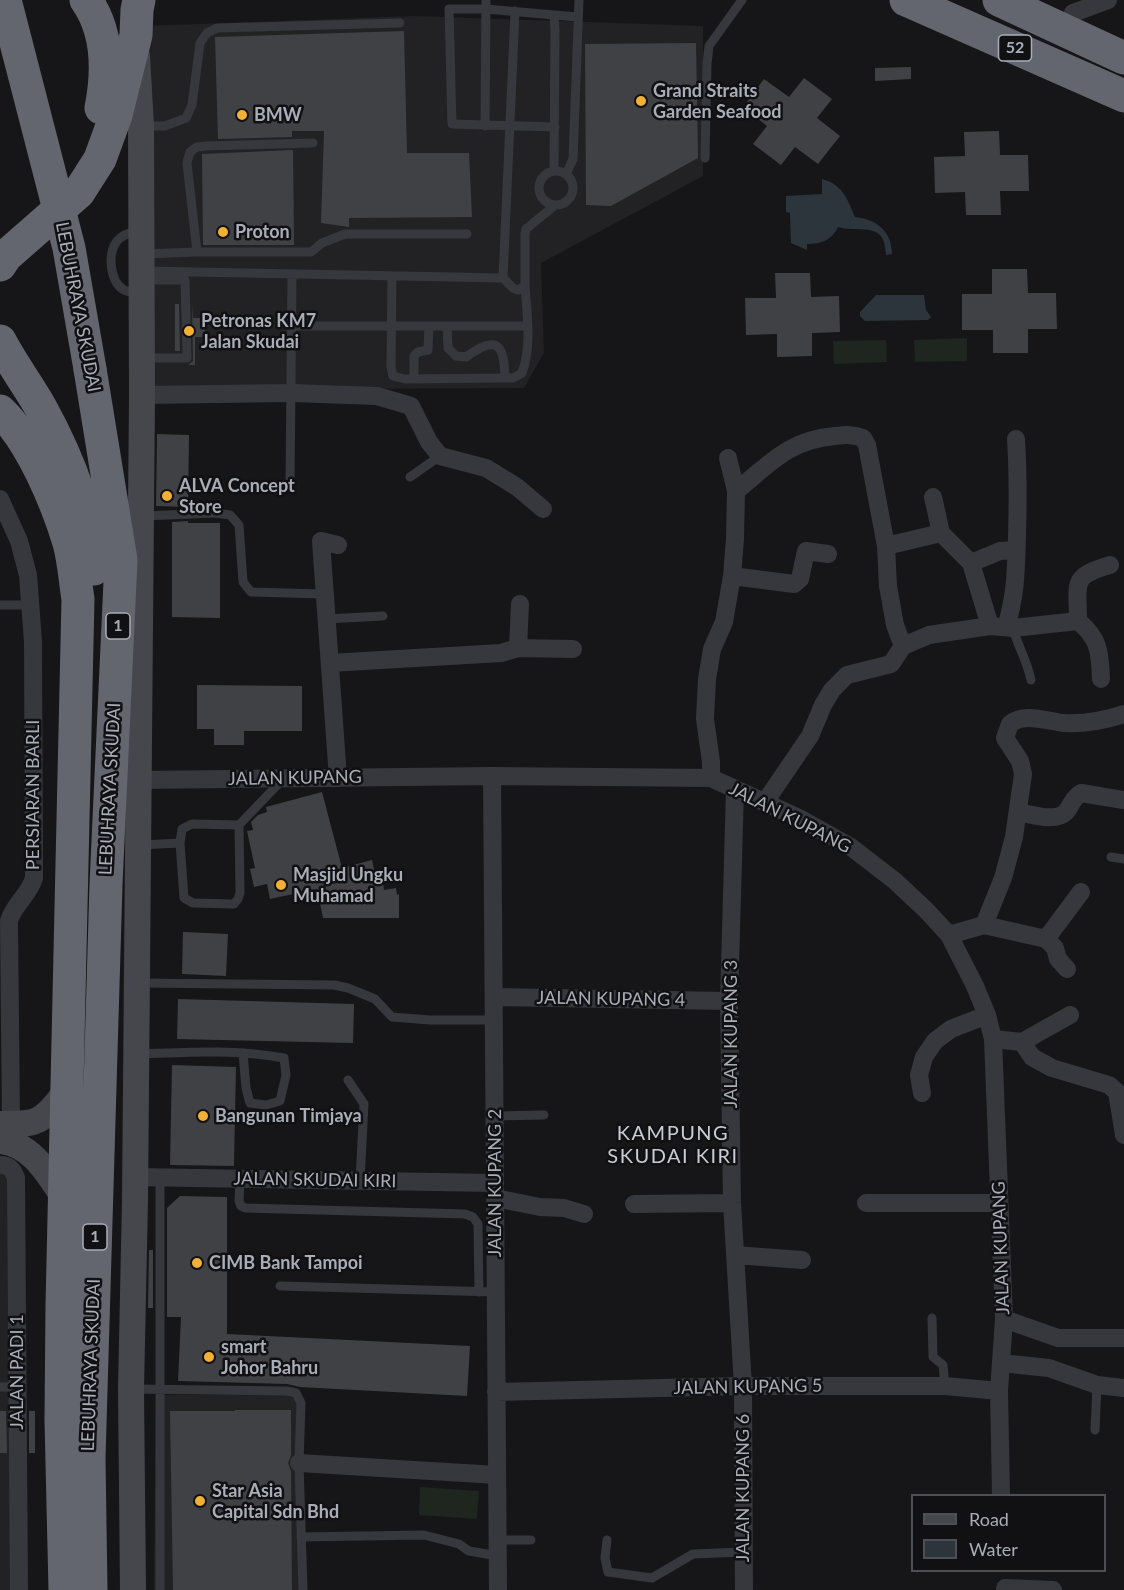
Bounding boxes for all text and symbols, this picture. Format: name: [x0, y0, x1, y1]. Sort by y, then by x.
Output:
road number: 52: [998, 35, 1032, 61]
place label: Grand Straits Garden Seafood: [653, 80, 782, 122]
marker: Grand Straits Garden Seafood: [634, 94, 648, 108]
place label: BMW: [254, 104, 302, 126]
marker: BMW: [235, 108, 249, 122]
street label: LEBUHRAYA SKUDAI: [51, 220, 105, 394]
place label: Proton: [235, 221, 290, 243]
marker: Proton: [216, 225, 230, 239]
place label: Petronas KM7 Jalan Skudai: [201, 310, 316, 352]
marker: Petronas KM7 Jalan Skudai: [182, 324, 196, 338]
place label: ALVA Concept Store: [179, 475, 295, 518]
marker: ALVA Concept Store: [160, 489, 174, 503]
road number: 1: [106, 613, 130, 639]
street label: LEBUHRAYA SKUDAI: [95, 702, 125, 876]
street label: PERSIARAN BARLI: [22, 720, 44, 870]
street label: JALAN KUPANG: [228, 766, 362, 790]
street label: JALAN KUPANG: [726, 778, 854, 858]
place label: Masjid Ungku Muhamad: [293, 864, 403, 906]
marker: Masjid Ungku Muhamad: [274, 878, 288, 892]
street label: JALAN KUPANG 3: [720, 960, 742, 1108]
street label: JALAN KUPANG 4: [537, 987, 685, 1011]
place label: Bangunan Timjaya: [215, 1105, 362, 1127]
marker: Bangunan Timjaya: [196, 1109, 210, 1123]
street label: JALAN KUPANG 2: [484, 1109, 506, 1257]
district label: KAMPUNG SKUDAI KIRI: [607, 1122, 739, 1169]
street label: JALAN SKUDAI KIRI: [233, 1168, 397, 1192]
street label: JALAN KUPANG: [988, 1181, 1014, 1315]
road number: 1: [83, 1224, 107, 1250]
place label: CIMB Bank Tampoi: [209, 1252, 363, 1274]
marker: CIMB Bank Tampoi: [190, 1256, 204, 1270]
street label: LEBUHRAYA SKUDAI: [77, 1278, 105, 1452]
street label: JALAN PADI 1: [6, 1314, 28, 1430]
place label: smart Johor Bahru: [221, 1336, 318, 1378]
marker: smart Johor Bahru: [202, 1350, 216, 1364]
street label: JALAN KUPANG 5: [674, 1375, 822, 1399]
street label: JALAN KUPANG 6: [732, 1414, 754, 1562]
place label: Star Asia Capital Sdn Bhd: [212, 1480, 339, 1522]
marker: Star Asia Capital Sdn Bhd: [193, 1494, 207, 1508]
legend: [911, 1494, 1106, 1572]
text: Road: [969, 1508, 1009, 1530]
text: Water: [969, 1538, 1018, 1560]

